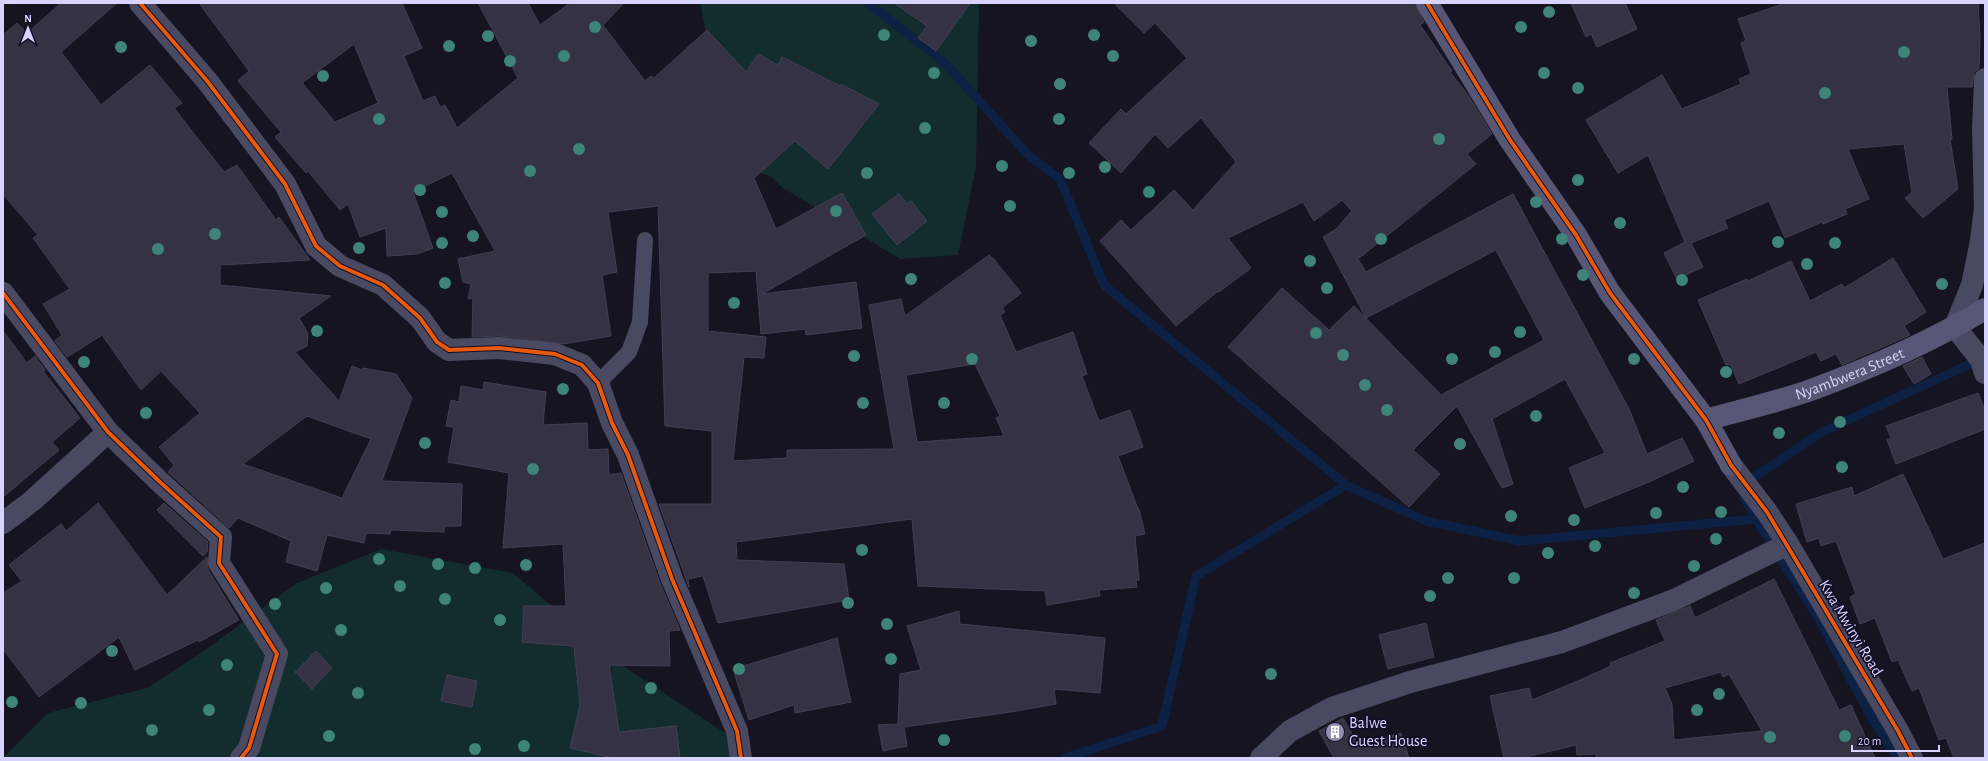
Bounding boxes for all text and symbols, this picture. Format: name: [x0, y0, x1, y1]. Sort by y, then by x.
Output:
north arrow: [8, 8, 48, 48]
text: N: [24, 13, 32, 24]
street label: Nyambwera Street: [1793, 345, 1907, 403]
street label: Kwa Mwinyi Road: [1815, 577, 1886, 679]
place label: Balwe Guest House: [1349, 715, 1427, 749]
building icon: Balwe Guest House: [1324, 721, 1346, 743]
scale bar: [1852, 727, 1939, 753]
text: 20 m: [1858, 735, 1881, 747]

